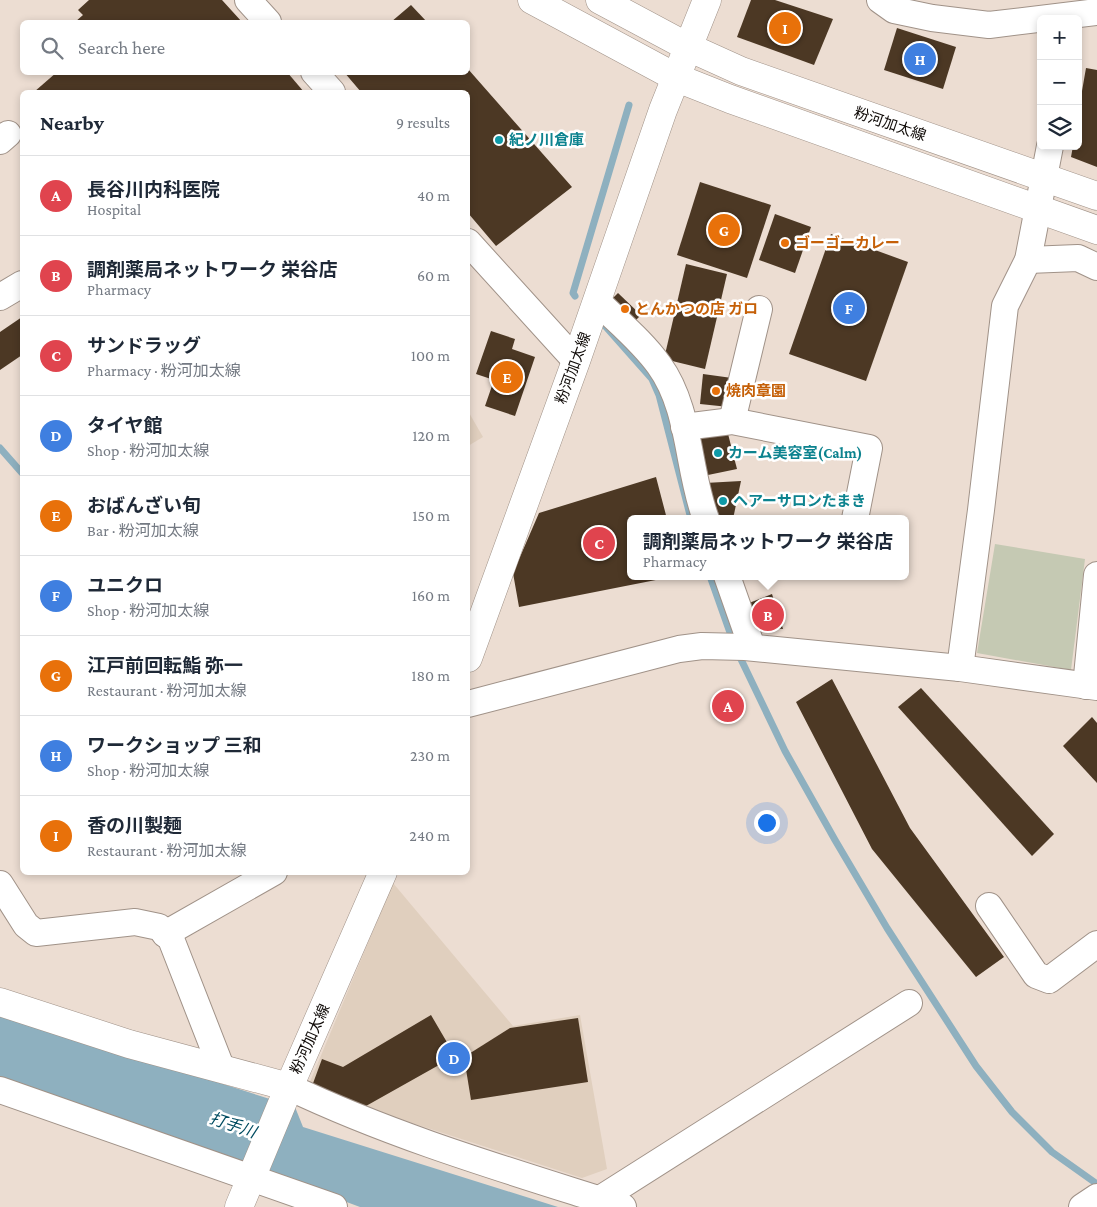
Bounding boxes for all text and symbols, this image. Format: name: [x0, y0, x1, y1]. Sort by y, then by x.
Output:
pin: I: [769, 9, 801, 47]
map controls: [1037, 15, 1082, 150]
button: +: [1037, 15, 1082, 60]
search box: [20, 20, 470, 75]
icon: search: [38, 34, 66, 62]
text: Search here: [78, 37, 165, 58]
pin: H: [904, 40, 936, 78]
button: −: [1037, 60, 1082, 105]
street label: 粉河加太線: [852, 104, 928, 144]
button: layers: [1037, 105, 1082, 150]
text: Nearby: [40, 111, 104, 135]
text: 9 results: [396, 114, 450, 131]
place label: 紀ノ川倉庫: [509, 132, 584, 148]
marker: 紀ノ川倉庫: [493, 134, 505, 146]
text: 長谷川内科医院: [87, 179, 220, 200]
text: A: [51, 187, 61, 204]
text: 40 m: [417, 187, 450, 204]
text: Hospital: [87, 201, 141, 218]
pin: G: [708, 211, 740, 249]
place label: ゴーゴーカレー: [795, 235, 900, 251]
marker: ゴーゴーカレー: [779, 237, 791, 249]
text: 調剤薬局ネットワーク 栄谷店: [87, 259, 338, 280]
text: B: [51, 267, 61, 284]
text: 60 m: [417, 267, 450, 284]
text: Pharmacy: [87, 281, 151, 298]
pin: F: [833, 289, 865, 327]
place label: とんかつの店 ガロ: [635, 301, 758, 317]
marker: とんかつの店 ガロ: [619, 303, 631, 315]
street label: 粉河加太線: [553, 330, 593, 406]
text: サンドラッグ: [87, 335, 201, 356]
text: C: [51, 347, 61, 364]
text: 100 m: [411, 347, 450, 364]
pin: E: [491, 358, 523, 396]
text: Pharmacy · 粉河加太線: [87, 362, 241, 379]
place label: 焼肉章園: [726, 383, 786, 399]
marker: 焼肉章園: [710, 385, 722, 397]
text: タイヤ館: [87, 415, 162, 436]
text: D: [50, 427, 62, 444]
text: 120 m: [412, 427, 450, 444]
text: Shop · 粉河加太線: [87, 442, 209, 459]
place label: カーム美容室(Calm): [728, 445, 862, 462]
marker: カーム美容室(Calm): [712, 447, 724, 459]
place label: ヘアーサロンたまき: [733, 493, 866, 509]
text: おばんざい旬: [87, 495, 201, 516]
marker: ヘアーサロンたまき: [717, 495, 729, 507]
text: E: [51, 507, 61, 524]
text: 150 m: [412, 507, 450, 524]
popup: [627, 515, 909, 580]
text: Bar · 粉河加太線: [87, 522, 199, 539]
pin: C: [583, 524, 615, 562]
text: 調剤薬局ネットワーク 栄谷店: [643, 531, 893, 552]
text: Pharmacy: [643, 553, 707, 570]
text: ユニクロ: [87, 575, 163, 596]
text: F: [52, 587, 60, 604]
text: 160 m: [412, 587, 450, 604]
pin: B: [752, 596, 784, 634]
text: Shop · 粉河加太線: [87, 602, 209, 619]
text: 江戸前回転鮨 弥一: [87, 655, 243, 676]
text: G: [51, 667, 61, 684]
text: 180 m: [411, 667, 450, 684]
text: Restaurant · 粉河加太線: [87, 682, 247, 699]
pin: A: [712, 687, 744, 725]
text: ワークショップ 三和: [87, 735, 262, 756]
text: H: [51, 747, 61, 764]
text: 230 m: [410, 747, 450, 764]
text: Shop · 粉河加太線: [87, 762, 209, 779]
your location: [754, 810, 780, 836]
text: 香の川製麺: [87, 815, 182, 836]
text: I: [53, 827, 59, 844]
text: 240 m: [409, 827, 450, 844]
text: Restaurant · 粉河加太線: [87, 842, 247, 859]
street label: 粉河加太線: [287, 1001, 333, 1077]
pin: D: [438, 1039, 470, 1077]
water label: 打手川: [208, 1109, 260, 1141]

